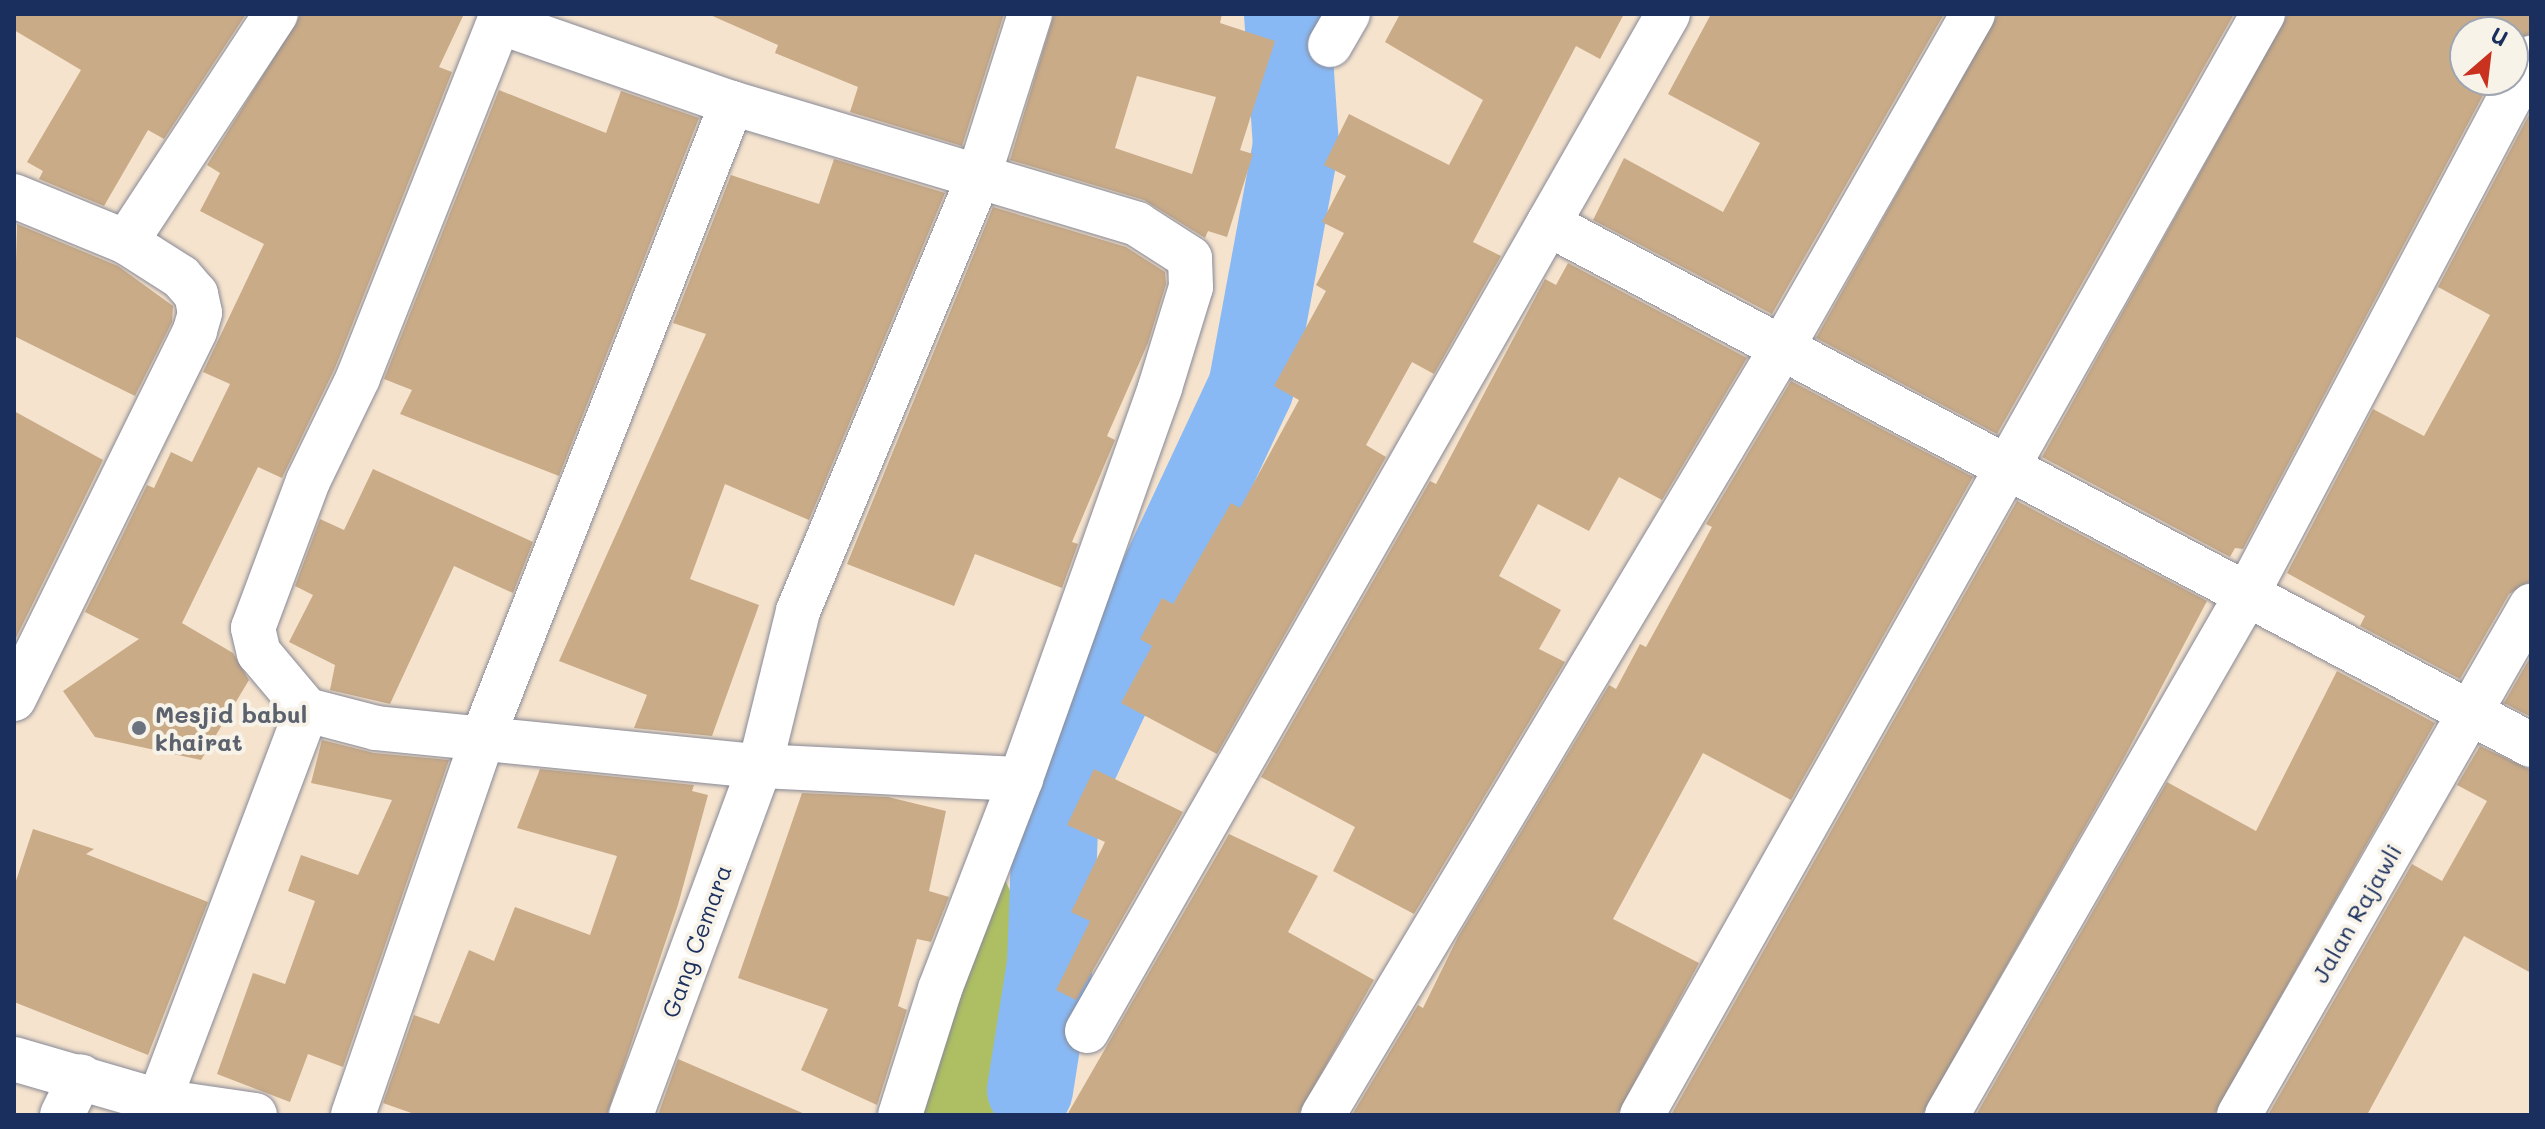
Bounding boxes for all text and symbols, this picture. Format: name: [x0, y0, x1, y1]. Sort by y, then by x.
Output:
north arrow: [2449, 16, 2529, 96]
text: U: [2486, 20, 2513, 53]
place label: Mesjid babul khairat: [155, 700, 307, 756]
marker: Mesjid babul khairat: [130, 719, 148, 737]
street label: Jalan Rajawli: [2305, 838, 2407, 988]
street label: Gang Cemara: [655, 861, 737, 1021]

